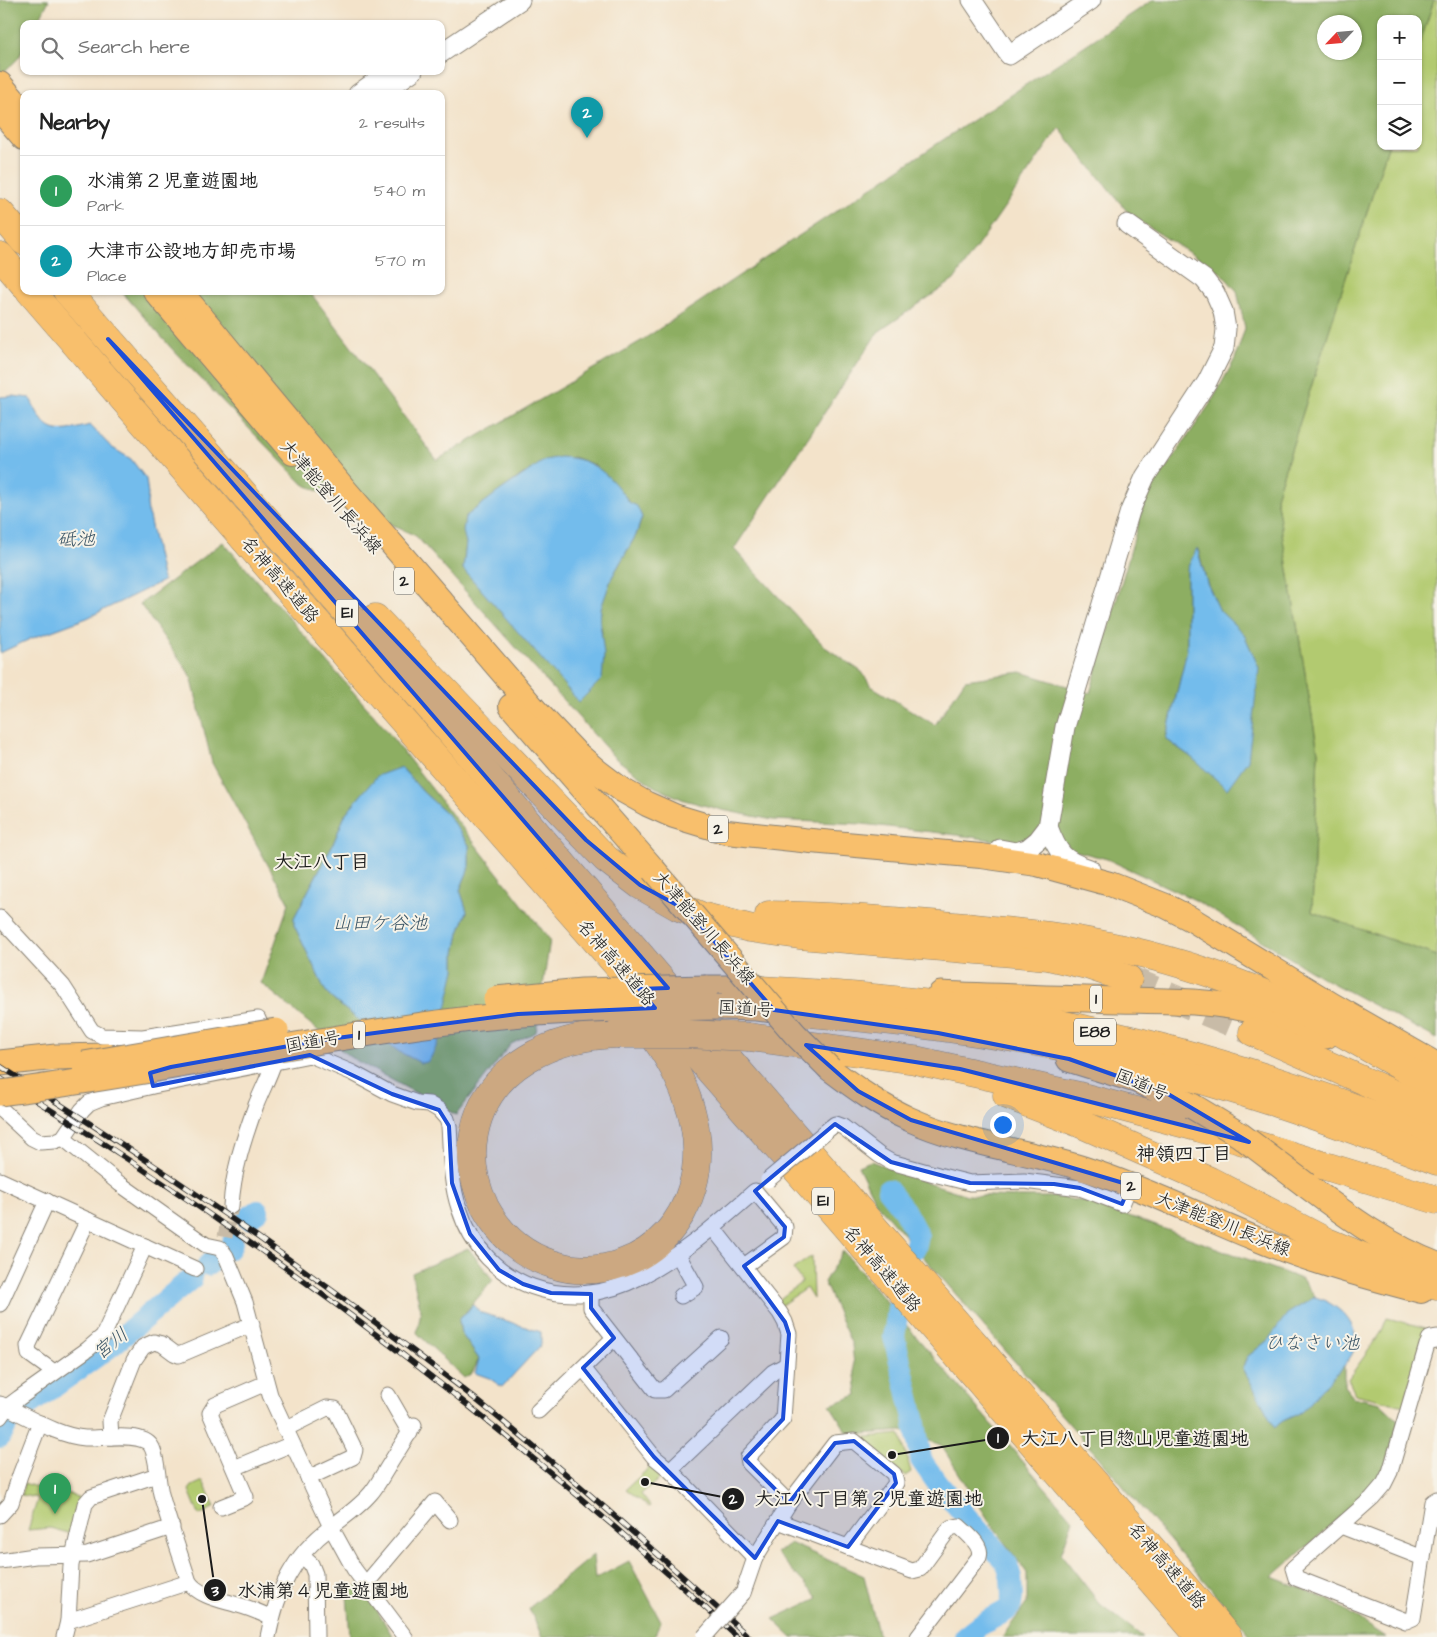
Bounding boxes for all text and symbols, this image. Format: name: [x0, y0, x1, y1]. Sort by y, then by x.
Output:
north arrow: [1317, 15, 1362, 60]
map controls: [1377, 15, 1422, 150]
button: +: [1377, 15, 1422, 60]
search box: [20, 20, 445, 75]
icon: search: [38, 34, 66, 62]
text: Search here: [78, 34, 190, 61]
button: −: [1377, 60, 1422, 105]
pin: 2: [571, 97, 603, 138]
button: layers: [1377, 105, 1422, 150]
text: Nearby: [40, 108, 110, 137]
text: 2 results: [359, 112, 425, 134]
text: 水浦第２児童遊園地: [87, 168, 258, 195]
text: 1: [55, 180, 57, 202]
text: 540 m: [374, 180, 425, 202]
text: Park: [87, 195, 124, 217]
text: 大津市公設地方卸売市場: [87, 238, 296, 265]
text: 2: [51, 250, 61, 272]
text: 570 m: [375, 250, 425, 272]
text: Place: [87, 265, 127, 287]
street label: 大津能登川長浜線: [274, 434, 388, 560]
water label: 砥池: [57, 526, 96, 553]
street label: 名神高速道路: [235, 531, 325, 629]
road number: 2: [394, 568, 414, 594]
road number: E1: [336, 600, 358, 626]
road number: 2: [708, 816, 728, 842]
district label: 大江八丁目: [274, 849, 370, 876]
street label: 大津能登川長浜線: [647, 865, 761, 991]
water label: 山田ケ谷池: [332, 910, 428, 937]
street label: 名神高速道路: [571, 914, 661, 1012]
road number: 1: [1090, 986, 1102, 1012]
street label: 国道1号: [717, 995, 775, 1023]
road number: E88: [1074, 1019, 1116, 1046]
road number: 1: [353, 1022, 365, 1048]
street label: 国道1号: [283, 1025, 343, 1059]
street label: 国道1号: [1111, 1063, 1173, 1107]
your location: [990, 1112, 1016, 1138]
district label: 神領四丁目: [1136, 1141, 1232, 1168]
road number: 2: [1121, 1172, 1141, 1200]
street label: 大津能登川長浜線: [1152, 1185, 1294, 1263]
road number: E1: [812, 1188, 834, 1214]
street label: 名神高速道路: [837, 1220, 927, 1318]
water label: 宮川: [88, 1322, 134, 1366]
water label: ひなさい池: [1264, 1330, 1360, 1357]
callout: 大江八丁目惣山児童遊園地: [986, 1421, 1259, 1455]
text: 大江八丁目惣山児童遊園地: [1021, 1426, 1249, 1453]
text: 1: [997, 1428, 999, 1449]
pin: 1: [39, 1473, 71, 1514]
callout: 大江八丁目第２児童遊園地: [720, 1482, 993, 1516]
text: 大江八丁目第２児童遊園地: [755, 1486, 983, 1513]
text: 2: [728, 1489, 738, 1510]
street label: 名神高速道路: [1122, 1517, 1212, 1615]
callout: 水浦第４児童遊園地: [203, 1573, 419, 1607]
text: 水浦第４児童遊園地: [237, 1578, 409, 1605]
text: 3: [210, 1581, 219, 1602]

